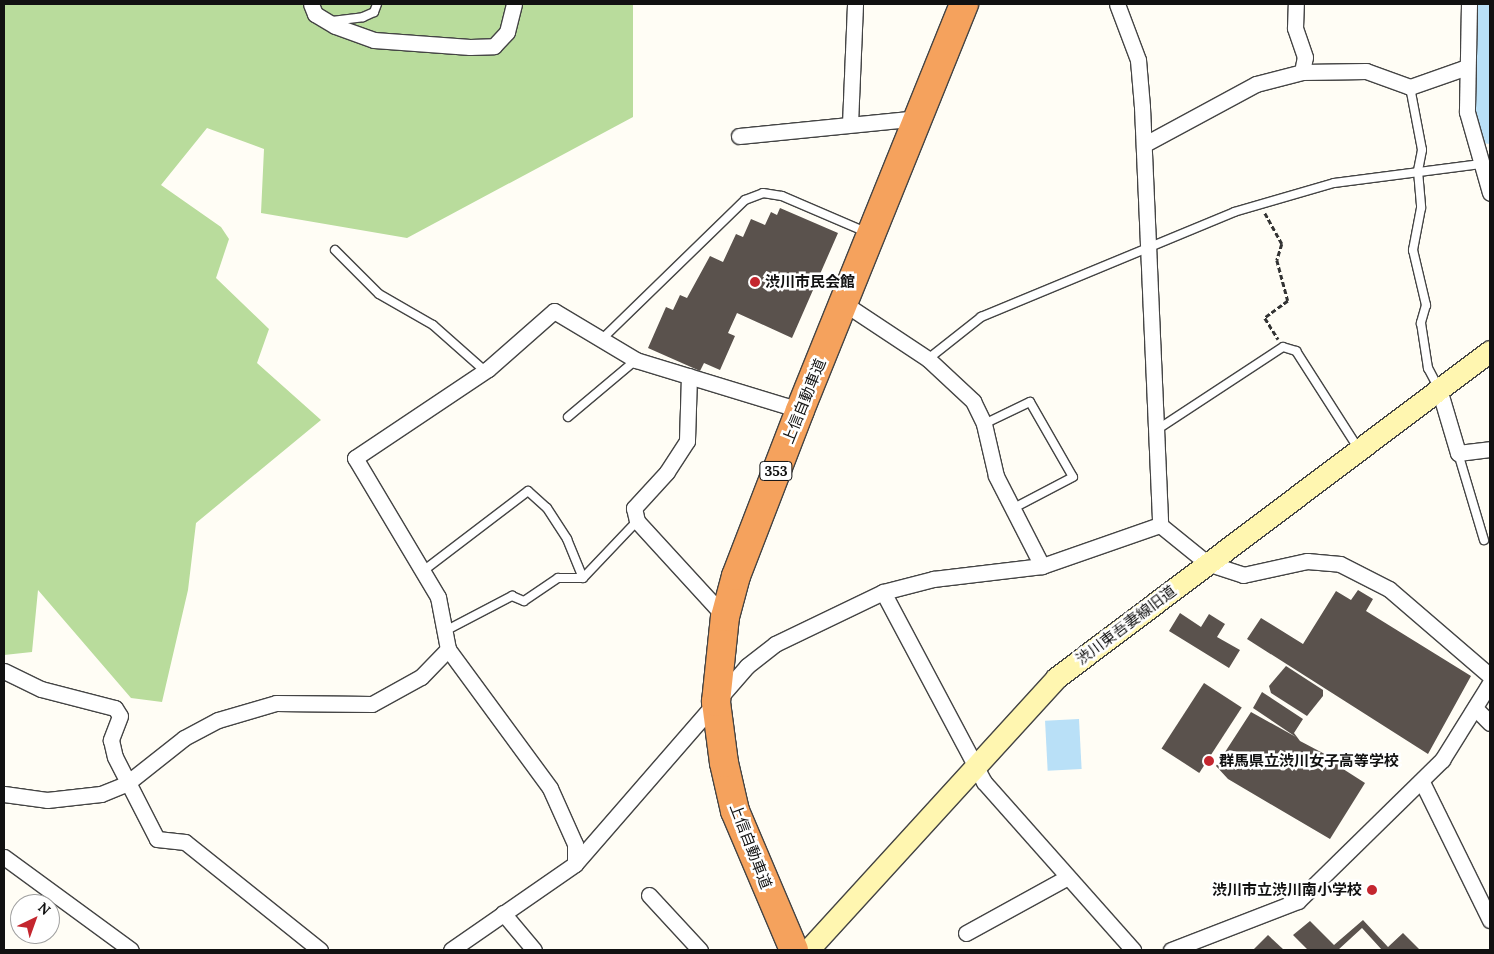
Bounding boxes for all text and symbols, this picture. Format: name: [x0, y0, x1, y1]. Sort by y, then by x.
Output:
place label: 渋川市民会館: [765, 273, 855, 291]
marker: 渋川市民会館: [749, 276, 761, 288]
street label: 上信自動車道: [779, 356, 829, 446]
road number: 353: [758, 460, 794, 482]
street label: 渋川東吾妻線旧道: [1073, 582, 1179, 668]
place label: 群馬県立渋川女子高等学校: [1219, 752, 1399, 770]
marker: 群馬県立渋川女子高等学校: [1203, 755, 1215, 767]
street label: 上信自動車道: [726, 801, 776, 891]
place label: 渋川市立渋川南小学校: [1212, 881, 1362, 899]
marker: 渋川市立渋川南小学校: [1366, 884, 1378, 896]
north arrow: [10, 894, 60, 944]
text: N: [34, 898, 54, 919]

